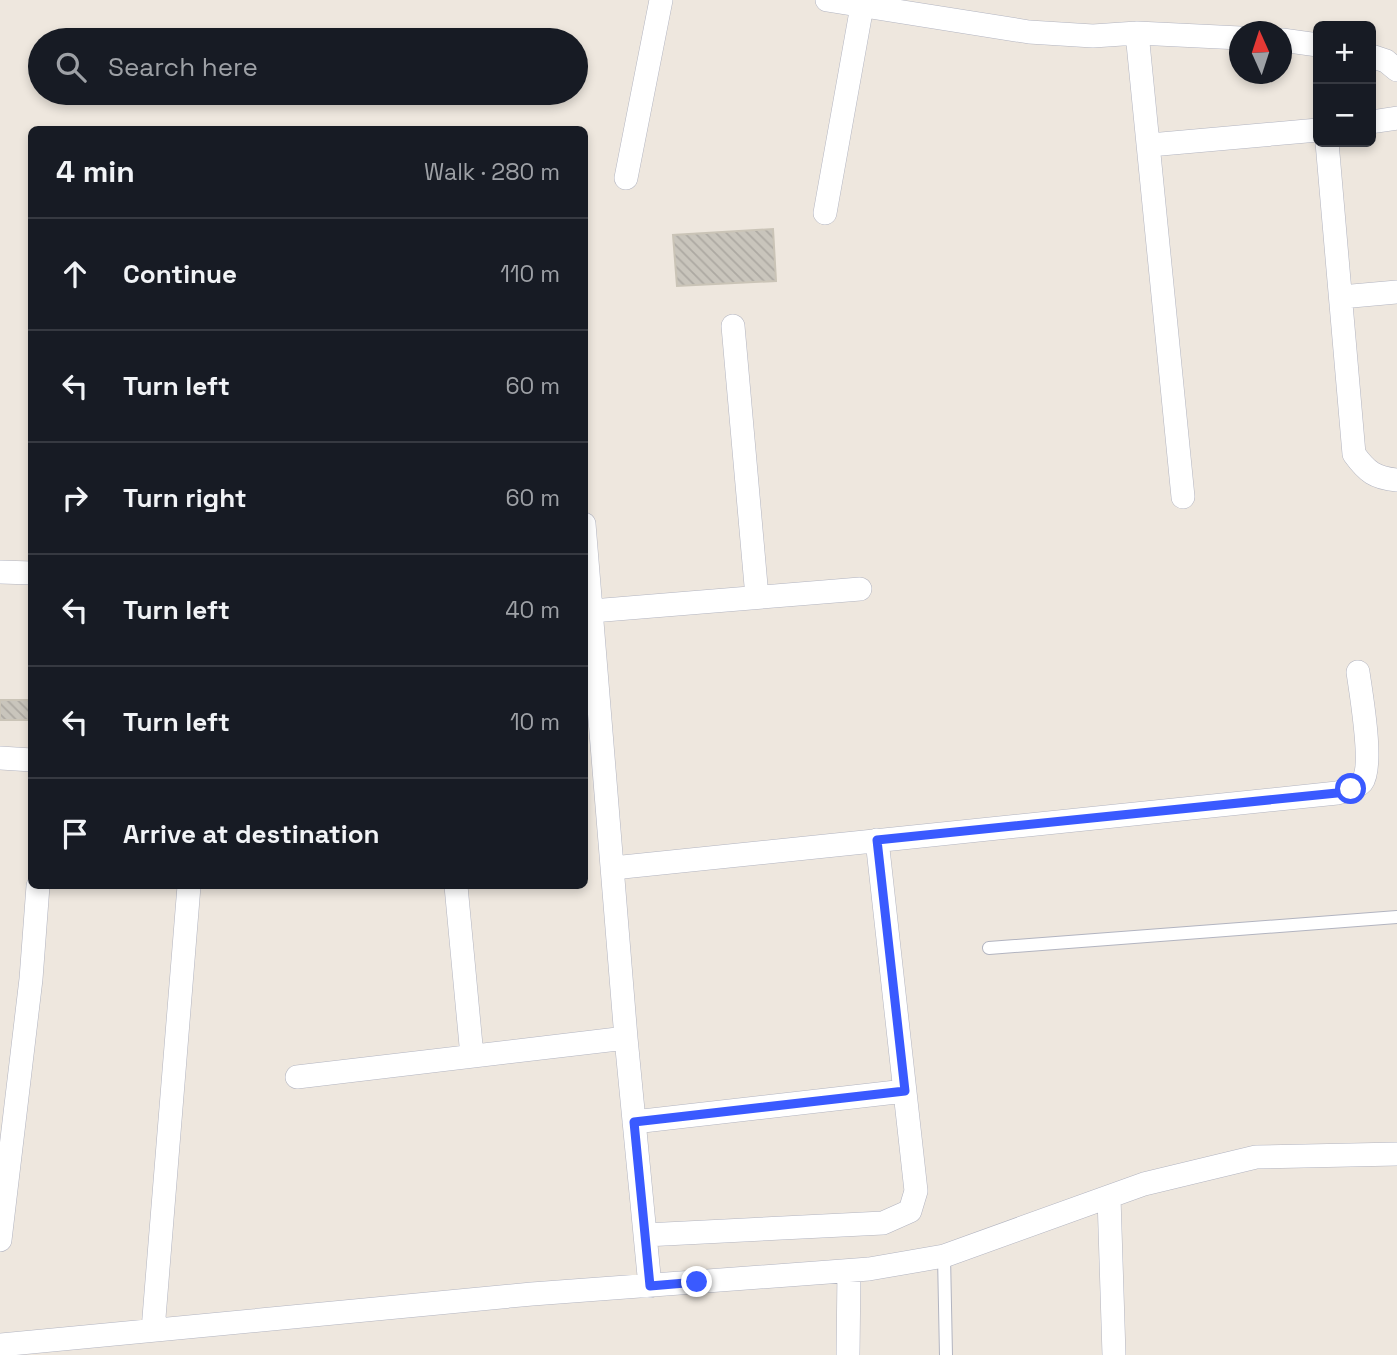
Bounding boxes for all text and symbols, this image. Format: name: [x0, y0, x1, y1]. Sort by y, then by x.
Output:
north arrow: [1229, 21, 1292, 84]
map controls: [1313, 21, 1376, 147]
button: +: [1313, 21, 1376, 84]
search box: [28, 28, 588, 105]
icon: search: [52, 48, 90, 86]
text: Search here: [108, 50, 258, 84]
button: −: [1313, 84, 1376, 147]
text: 4 min: [56, 152, 135, 191]
text: Walk · 280 m: [424, 157, 560, 187]
icon: ahead: [56, 255, 94, 293]
text: Continue: [123, 257, 237, 291]
text: 110 m: [500, 259, 560, 289]
icon: left: [56, 367, 94, 405]
text: Turn left: [123, 369, 230, 403]
text: 60 m: [505, 371, 560, 401]
icon: right: [56, 479, 94, 517]
text: Turn right: [123, 481, 247, 515]
text: 60 m: [505, 483, 560, 513]
icon: left: [56, 591, 94, 629]
text: Turn left: [123, 593, 230, 627]
text: 40 m: [505, 595, 560, 625]
icon: left: [56, 703, 94, 741]
text: Turn left: [123, 705, 230, 739]
text: 10 m: [510, 707, 560, 737]
route start: [1335, 773, 1366, 804]
icon: arrive: [56, 815, 94, 853]
text: Arrive at destination: [123, 817, 380, 851]
route end: [681, 1266, 712, 1297]

